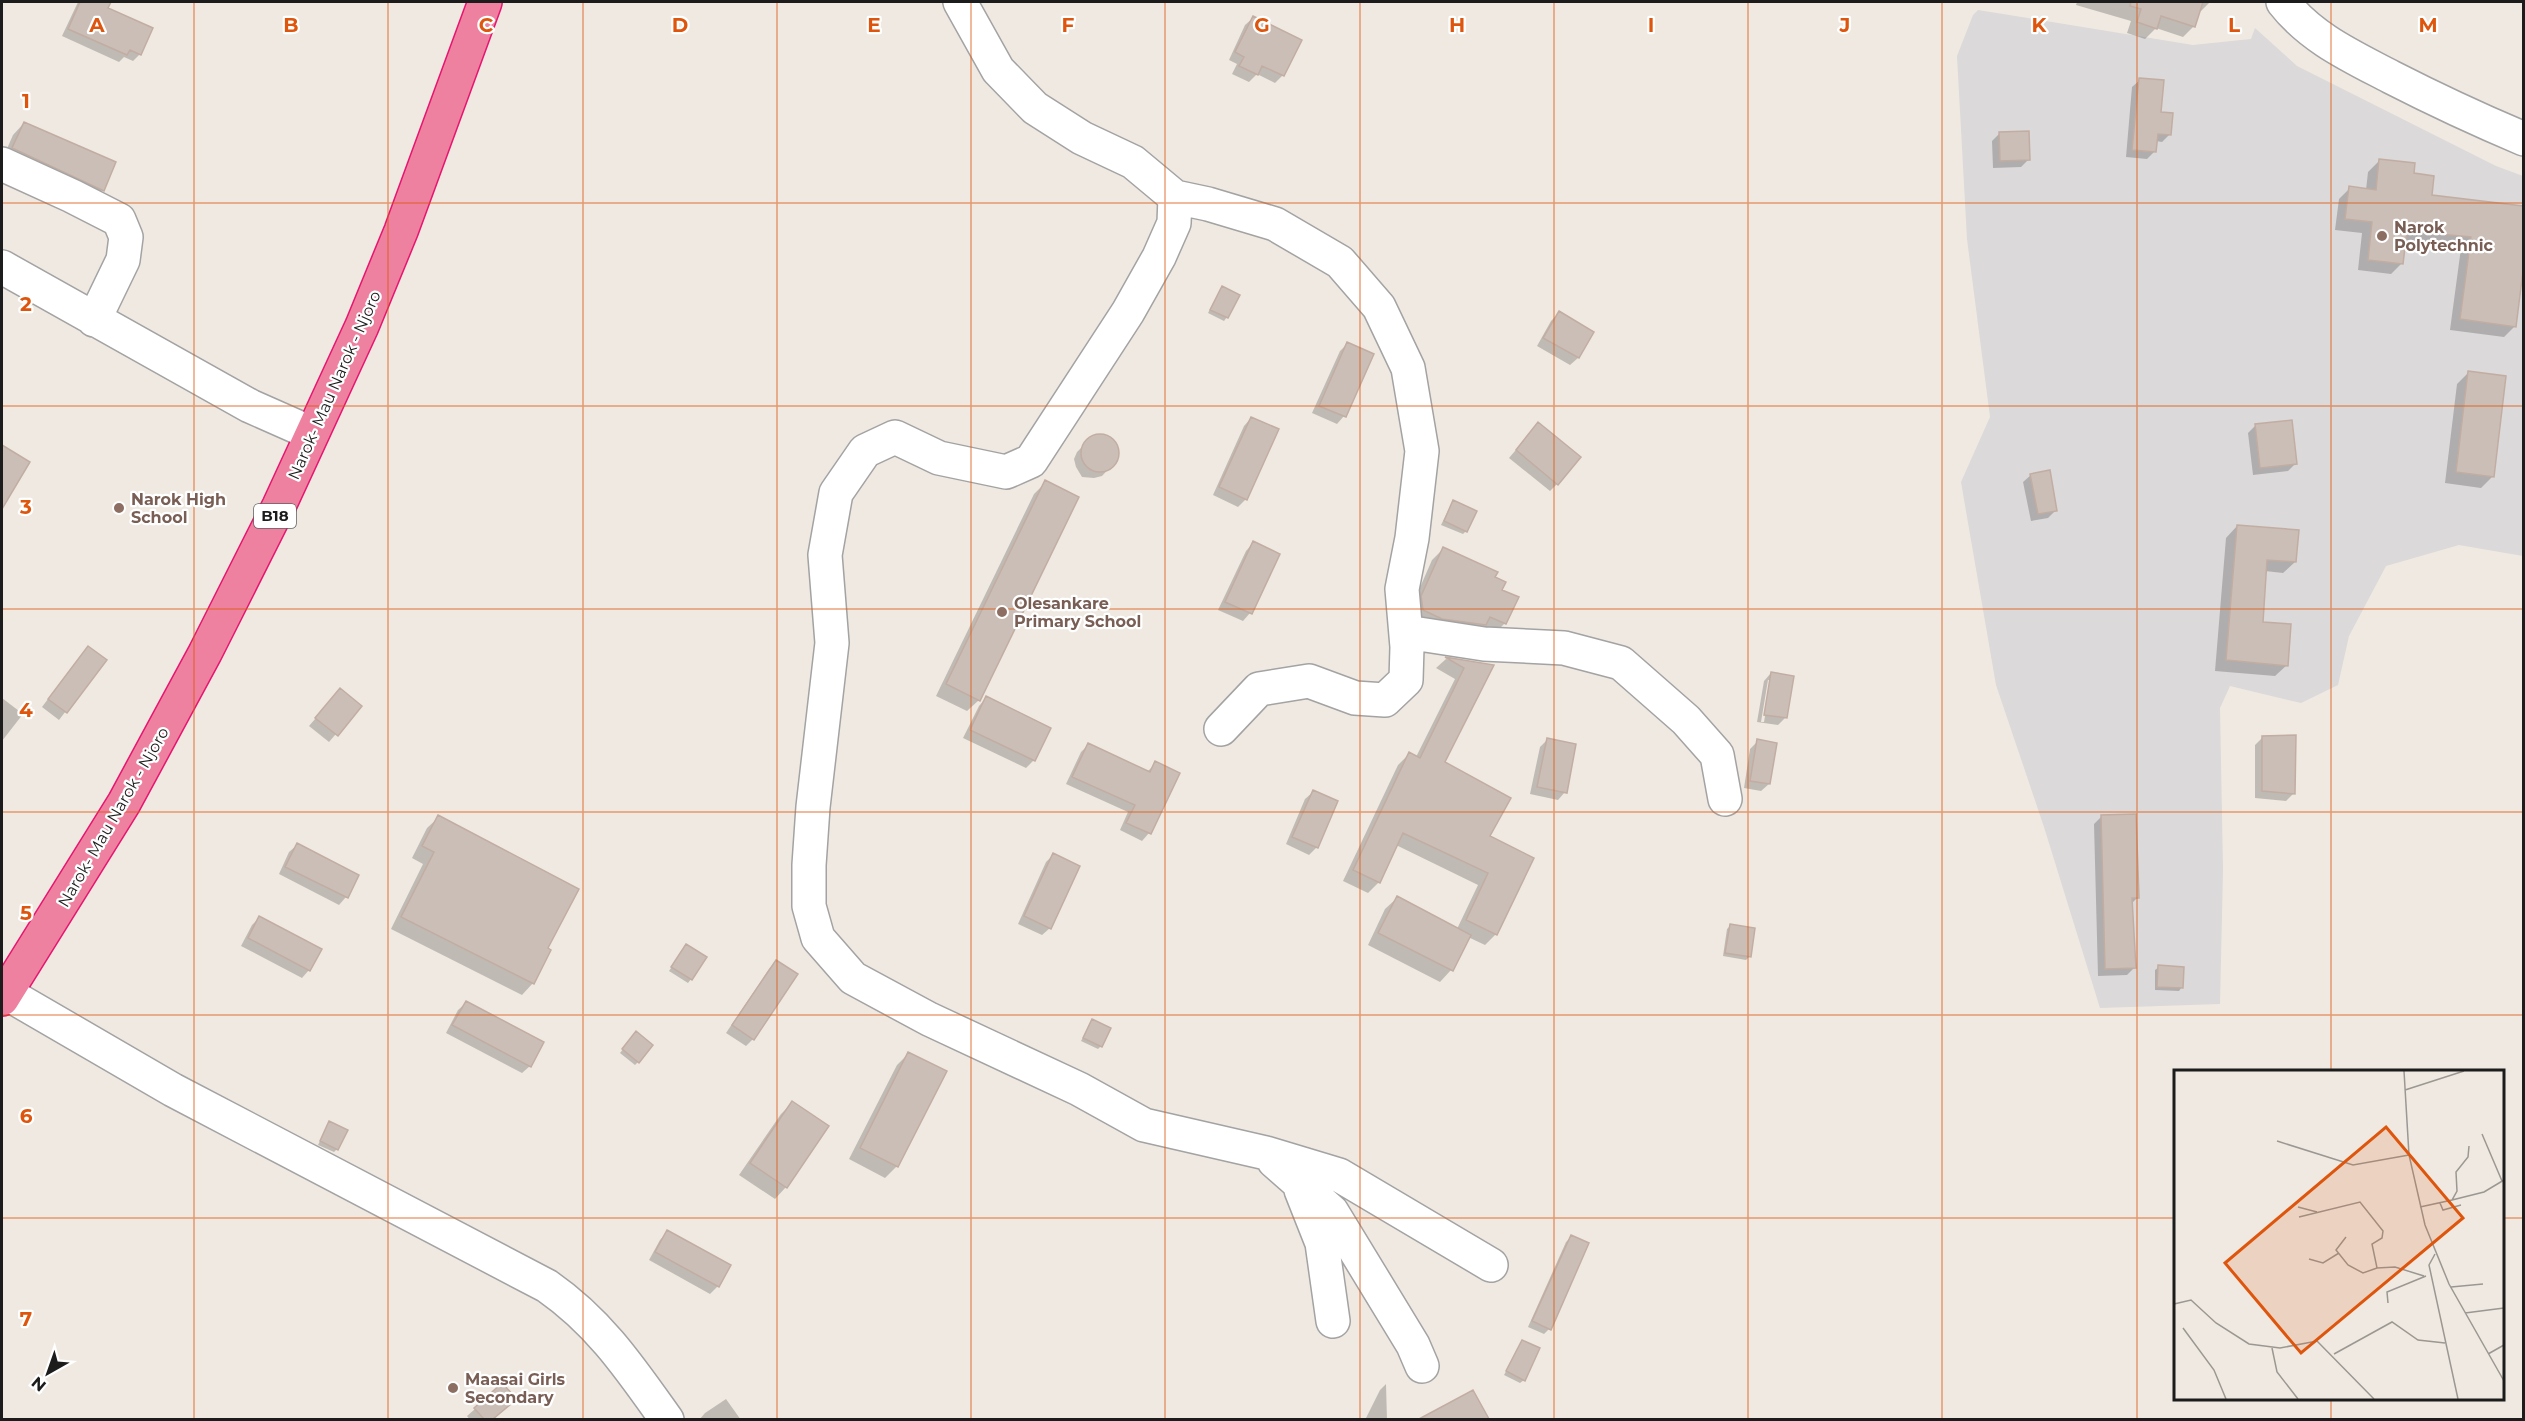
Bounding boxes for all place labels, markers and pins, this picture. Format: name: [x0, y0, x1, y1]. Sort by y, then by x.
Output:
place label: Narok Polytechnic: [2394, 218, 2494, 255]
marker: Narok Polytechnic: [2375, 229, 2389, 243]
place label: Narok High School: [131, 490, 226, 527]
marker: Narok High School: [112, 501, 126, 515]
place label: Olesankare Primary School: [1014, 594, 1141, 631]
marker: Olesankare Primary School: [995, 605, 1009, 619]
place label: Maasai Girls Secondary: [465, 1370, 566, 1407]
marker: Maasai Girls Secondary: [446, 1381, 460, 1395]

